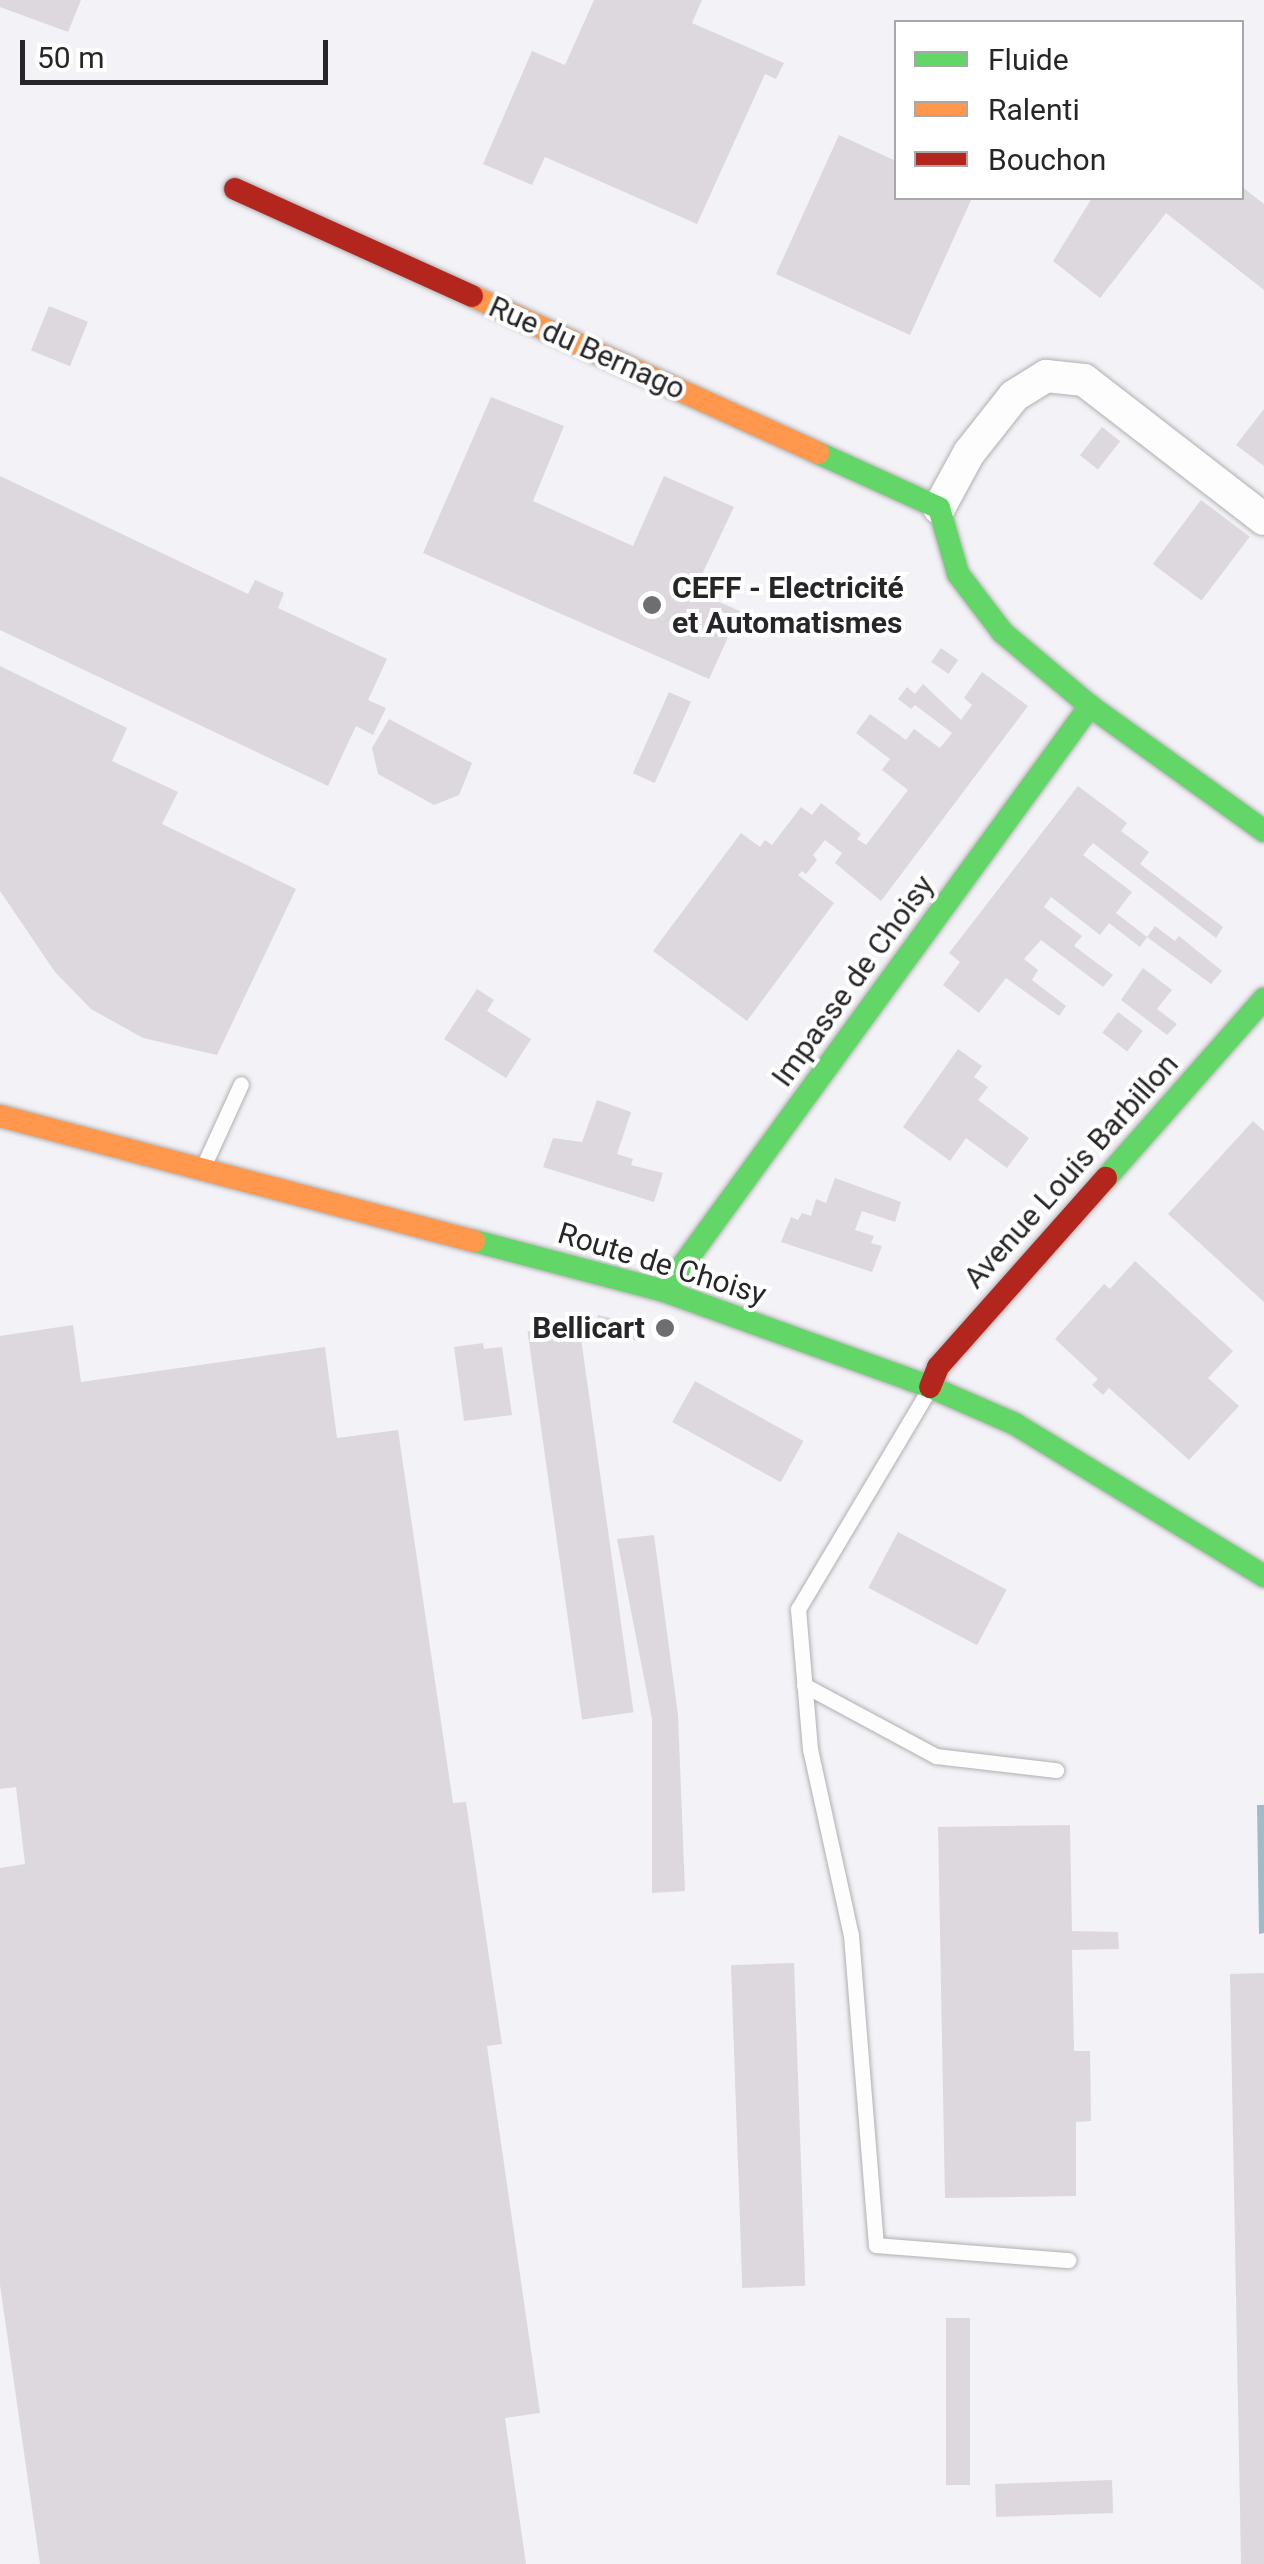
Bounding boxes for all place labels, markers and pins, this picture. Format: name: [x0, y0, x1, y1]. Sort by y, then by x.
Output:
place label: CEFF - Electricité et Automatismes: [672, 570, 904, 640]
marker: CEFF - Electricité et Automatismes: [641, 594, 663, 616]
place label: Bellicart: [532, 1310, 645, 1346]
marker: Bellicart: [654, 1317, 676, 1339]

